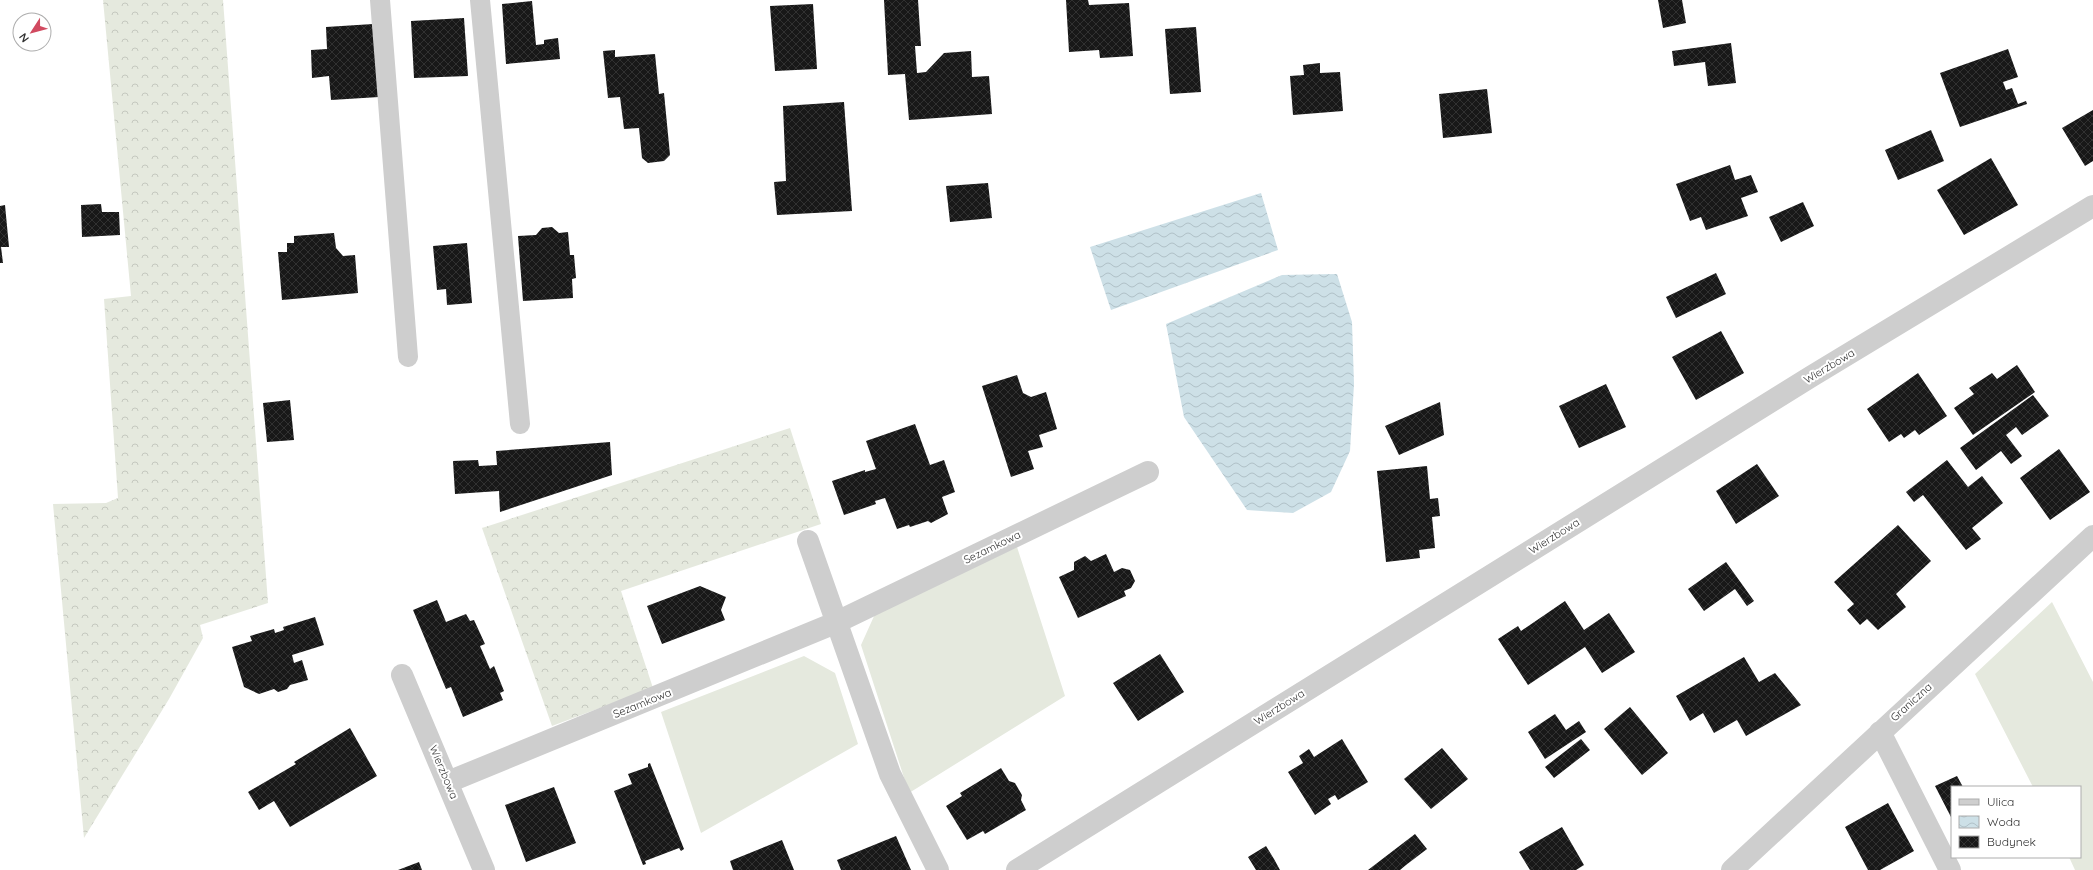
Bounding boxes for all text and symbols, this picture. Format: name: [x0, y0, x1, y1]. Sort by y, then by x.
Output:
north arrow: [12, 12, 52, 52]
text: N: [16, 30, 32, 45]
street label: Wierzbowa: [1801, 345, 1857, 387]
street label: Wierzbowa: [1526, 515, 1582, 557]
street label: Sezamkowa: [961, 527, 1023, 567]
street label: Graniczna: [1887, 680, 1935, 724]
street label: Sezamkowa: [611, 685, 673, 721]
street label: Wierzbowa: [1251, 686, 1307, 728]
street label: Wierzbowa: [426, 743, 462, 801]
legend: [1951, 786, 2081, 858]
text: Ulica: [1987, 794, 2014, 809]
text: Woda: [1987, 814, 2020, 829]
text: Budynek: [1987, 834, 2036, 849]

